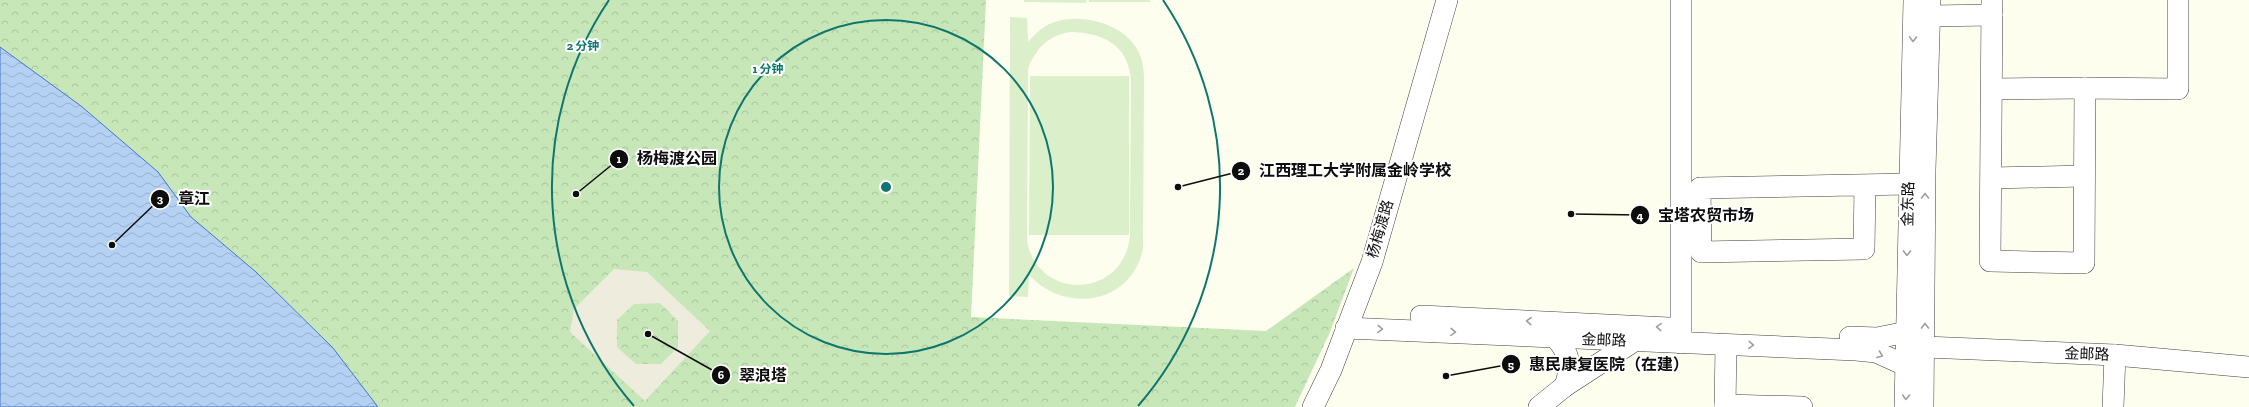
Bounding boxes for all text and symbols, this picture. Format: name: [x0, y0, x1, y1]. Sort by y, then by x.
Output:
one-way arrow: [1909, 36, 1917, 42]
text: 2 分钟: [567, 39, 599, 53]
text: 1 分钟: [752, 62, 784, 76]
callout: 杨梅渡公园: [609, 145, 725, 173]
text: 杨梅渡公园: [637, 149, 717, 168]
text: 1: [617, 152, 622, 166]
callout: 江西理工大学附属金岭学校: [1231, 157, 1459, 185]
text: 江西理工大学附属金岭学校: [1259, 161, 1452, 180]
text: 2: [1238, 164, 1245, 178]
centre of rings: [879, 180, 893, 194]
street label: 金东路: [1899, 181, 1917, 227]
callout: 章江: [150, 185, 218, 213]
text: 章江: [178, 189, 210, 208]
text: 3: [157, 192, 164, 206]
one-way arrow: [1921, 193, 1929, 199]
street label: 杨梅渡路: [1363, 198, 1397, 260]
callout: 宝塔农贸市场: [1630, 201, 1762, 229]
text: 宝塔农贸市场: [1658, 206, 1754, 225]
text: 4: [1637, 209, 1644, 223]
one-way arrow: [1903, 250, 1912, 256]
one-way arrow: [1526, 317, 1532, 325]
one-way arrow: [1656, 323, 1662, 332]
one-way arrow: [1921, 323, 1929, 329]
one-way arrow: [1377, 325, 1383, 333]
one-way arrow: [1450, 328, 1456, 337]
street label: 金邮路: [1581, 330, 1627, 350]
one-way arrow: [1748, 341, 1754, 350]
street label: 金邮路: [2064, 344, 2110, 364]
callout: 惠民康复医院（在建）: [1501, 350, 1697, 378]
one-way arrow: [1877, 350, 1884, 358]
text: 惠民康复医院（在建）: [1529, 355, 1689, 374]
text: 5: [1508, 358, 1514, 372]
callout: 翠浪塔: [711, 361, 795, 389]
text: 翠浪塔: [739, 366, 787, 385]
text: 6: [718, 368, 725, 382]
one-way arrow: [1901, 394, 1910, 400]

